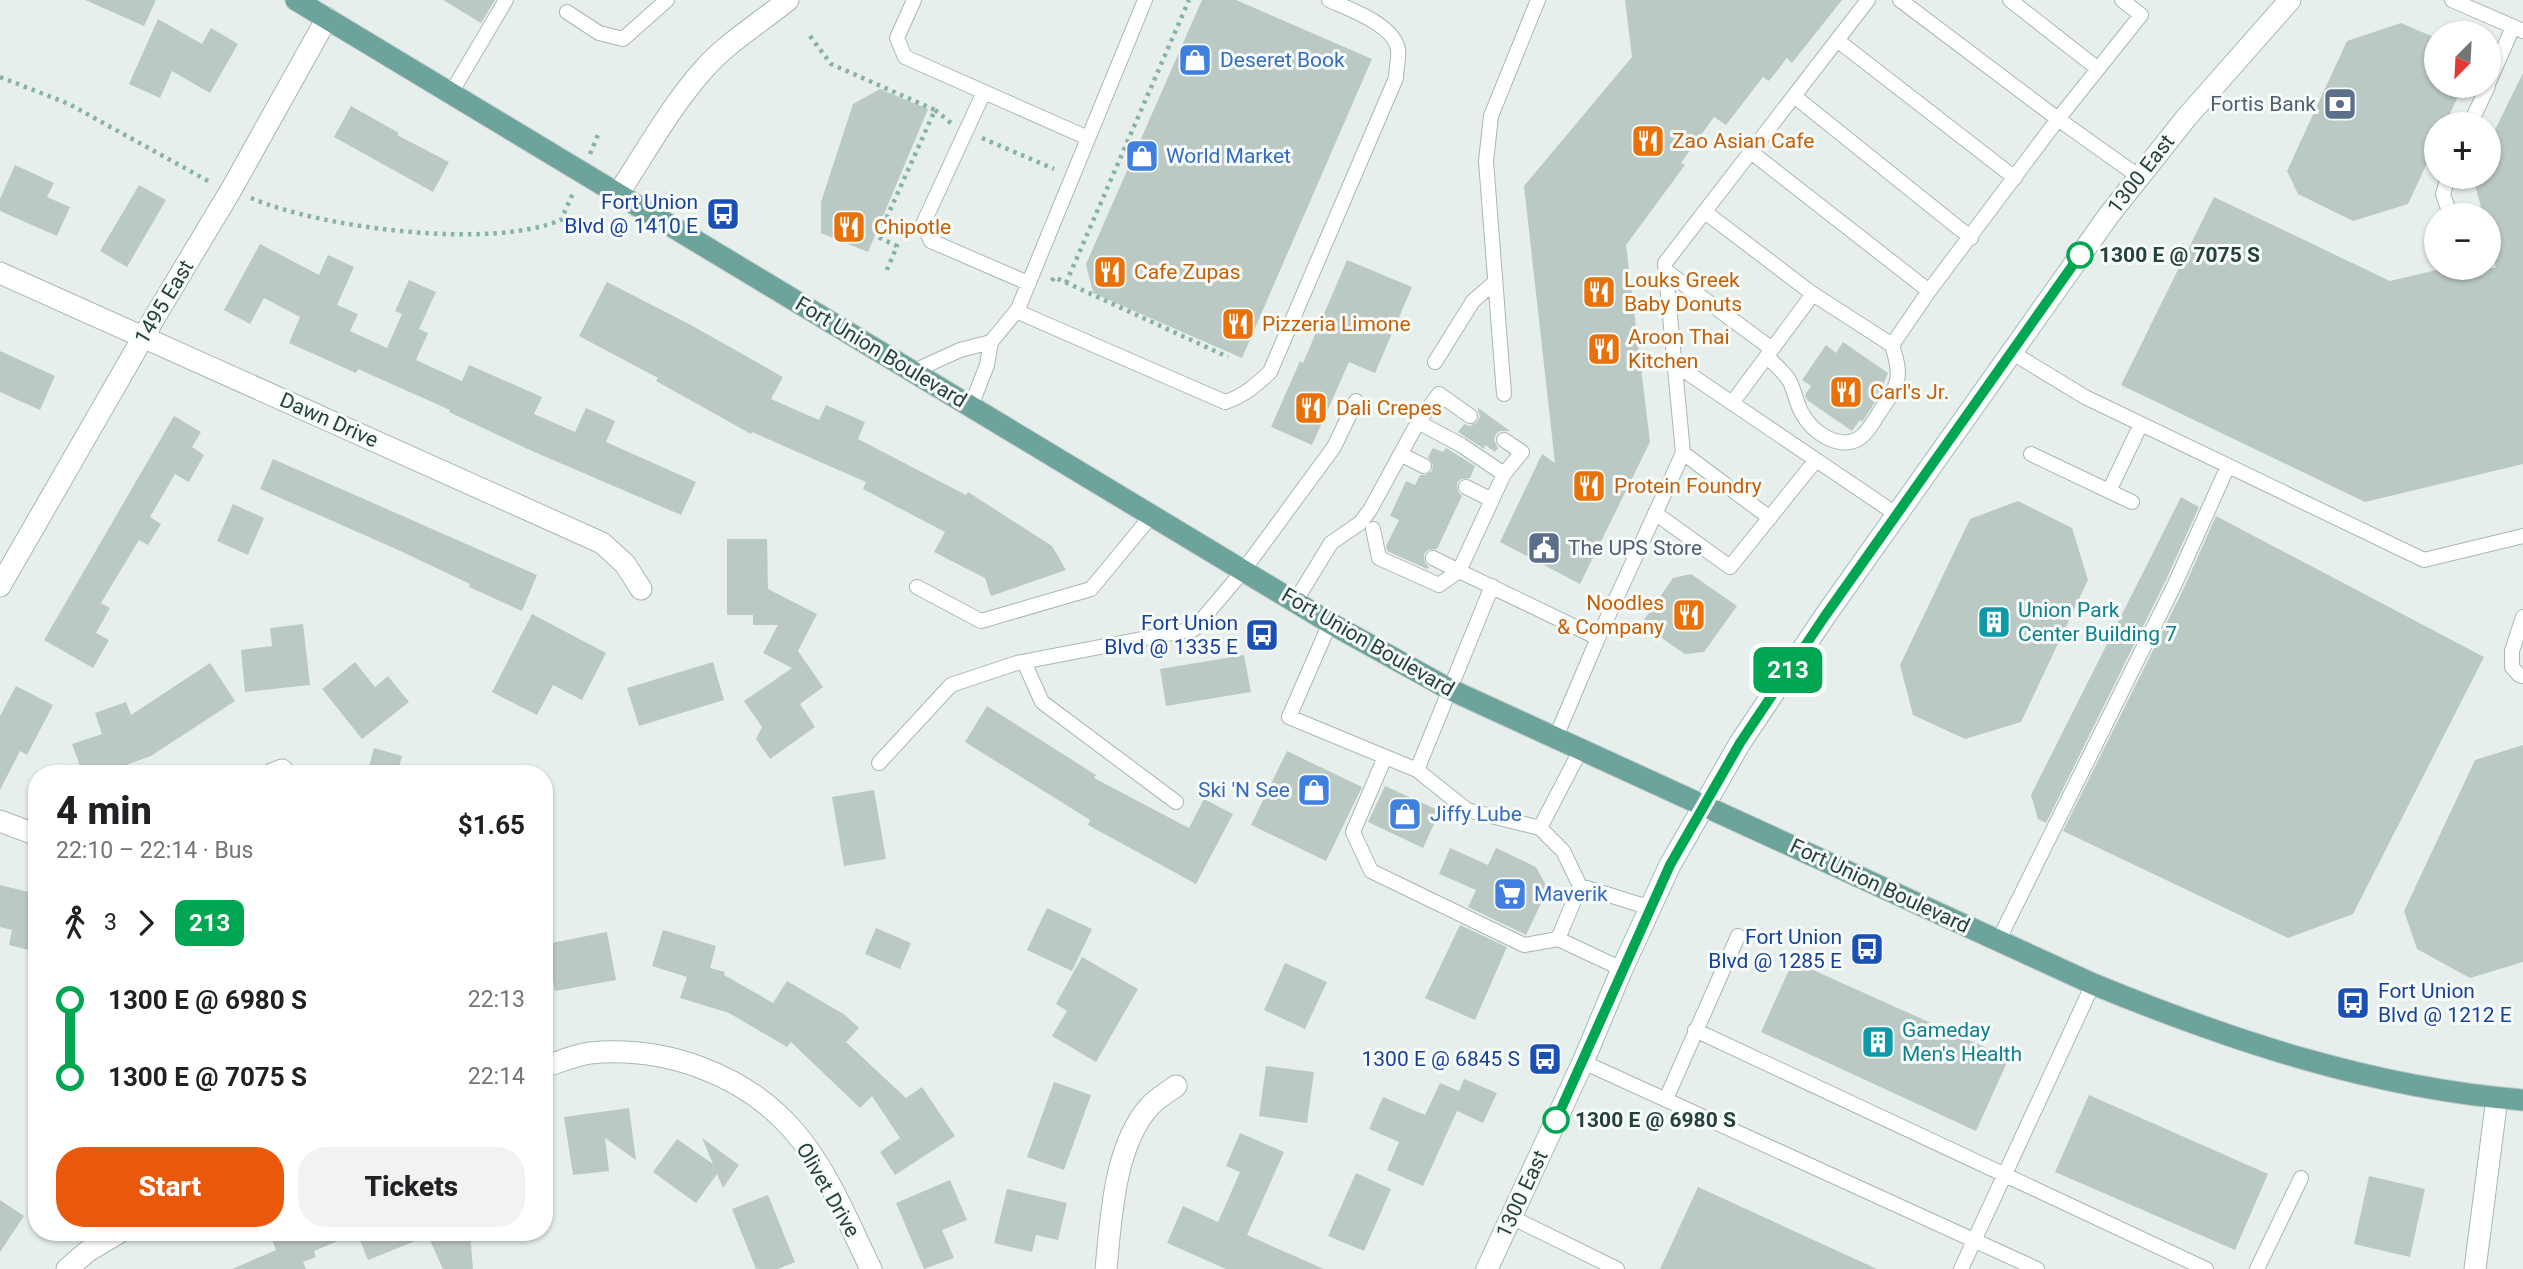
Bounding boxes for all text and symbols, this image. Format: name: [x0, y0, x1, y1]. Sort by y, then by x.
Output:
north arrow: [2424, 21, 2501, 98]
map controls: [2424, 21, 2501, 280]
shop icon: Deseret Book: [1176, 41, 1214, 79]
place label: Deseret Book: [1220, 48, 1345, 72]
bank icon: Fortis Bank: [2321, 85, 2359, 123]
place label: Fortis Bank: [2210, 92, 2316, 116]
button: +: [2424, 112, 2501, 189]
restaurant icon: Zao Asian Cafe: [1629, 122, 1667, 160]
place label: Zao Asian Cafe: [1672, 129, 1814, 153]
street label: 1300 East: [2103, 130, 2179, 218]
shop icon: World Market: [1123, 137, 1161, 175]
place label: World Market: [1166, 144, 1291, 168]
place label: Fort Union Blvd @ 1410 E: [564, 190, 698, 238]
bus stop icon: Fort Union Blvd @ 1410 E: [704, 195, 742, 233]
button: −: [2424, 203, 2501, 280]
restaurant icon: Chipotle: [830, 208, 868, 246]
place label: Chipotle: [874, 215, 951, 239]
marker: 1300 E @ 7075 S: [2067, 242, 2093, 268]
place label: 1300 E @ 7075 S: [2099, 243, 2260, 267]
restaurant icon: Cafe Zupas: [1091, 253, 1129, 291]
street label: 1495 East: [130, 256, 198, 348]
place label: Cafe Zupas: [1134, 260, 1241, 284]
place label: Louks Greek Baby Donuts: [1624, 268, 1742, 316]
restaurant icon: Louks Greek Baby Donuts: [1580, 273, 1618, 311]
street label: Fort Union Boulevard: [791, 291, 971, 413]
restaurant icon: Pizzeria Limone: [1219, 305, 1257, 343]
place label: Pizzeria Limone: [1262, 312, 1411, 336]
place label: Aroon Thai Kitchen: [1628, 325, 1730, 373]
restaurant icon: Aroon Thai Kitchen: [1585, 330, 1623, 368]
restaurant icon: Carl's Jr.: [1827, 373, 1865, 411]
place label: Carl's Jr.: [1870, 380, 1949, 404]
street label: Dawn Drive: [276, 388, 382, 452]
restaurant icon: Dali Crepes: [1292, 389, 1330, 427]
place label: Dali Crepes: [1336, 396, 1442, 420]
restaurant icon: Protein Foundry: [1570, 467, 1608, 505]
place label: Protein Foundry: [1614, 474, 1762, 498]
public building icon: The UPS Store: [1525, 529, 1563, 567]
place label: The UPS Store: [1568, 536, 1702, 560]
street label: Fort Union Boulevard: [1278, 583, 1458, 701]
place label: Noodles & Company: [1557, 591, 1664, 639]
restaurant icon: Noodles & Company: [1670, 596, 1708, 634]
place label: Union Park Center Building 7: [2018, 598, 2177, 646]
building icon: Union Park Center Building 7: [1975, 603, 2013, 641]
place label: Fort Union Blvd @ 1335 E: [1104, 611, 1238, 659]
bus stop icon: Fort Union Blvd @ 1335 E: [1243, 616, 1281, 654]
line badge: 213: [1748, 647, 1828, 693]
text: 213: [1767, 656, 1809, 684]
shop icon: Ski 'N See: [1295, 771, 1333, 809]
place label: Ski 'N See: [1198, 778, 1290, 802]
text: 4 min: [56, 789, 152, 833]
shop icon: Jiffy Lube: [1386, 795, 1424, 833]
place label: Jiffy Lube: [1430, 802, 1522, 826]
text: $1.65: [458, 810, 525, 840]
street label: Fort Union Boulevard: [1786, 834, 1974, 938]
text: 22:10 – 22:14 · Bus: [56, 837, 253, 864]
supermarket icon: Maverik: [1491, 875, 1529, 913]
place label: Maverik: [1534, 882, 1608, 906]
icon: walk: [56, 904, 94, 942]
icon: forward: [127, 904, 165, 942]
text: 3: [104, 909, 117, 936]
text: 213: [189, 909, 230, 937]
place label: Fort Union Blvd @ 1285 E: [1708, 925, 1842, 973]
bus stop icon: Fort Union Blvd @ 1285 E: [1848, 930, 1886, 968]
place label: Fort Union Blvd @ 1212 E: [2378, 979, 2512, 1027]
bus stop icon: Fort Union Blvd @ 1212 E: [2334, 984, 2372, 1022]
text: 1300 E @ 6980 S: [108, 985, 307, 1015]
text: 22:13: [468, 986, 525, 1013]
place label: Gameday Men's Health: [1902, 1018, 2022, 1066]
building icon: Gameday Men's Health: [1859, 1023, 1897, 1061]
bus stop icon: 1300 E @ 6845 S: [1526, 1040, 1564, 1078]
place label: 1300 E @ 6845 S: [1361, 1047, 1520, 1071]
text: 1300 E @ 7075 S: [108, 1062, 307, 1092]
text: 22:14: [468, 1063, 525, 1090]
marker: 1300 E @ 6980 S: [1543, 1107, 1569, 1133]
place label: 1300 E @ 6980 S: [1575, 1108, 1736, 1132]
street label: Olivet Drive: [791, 1138, 865, 1242]
street label: 1300 East: [1491, 1146, 1553, 1241]
button: Start: [56, 1147, 284, 1227]
button: Tickets: [298, 1147, 525, 1227]

